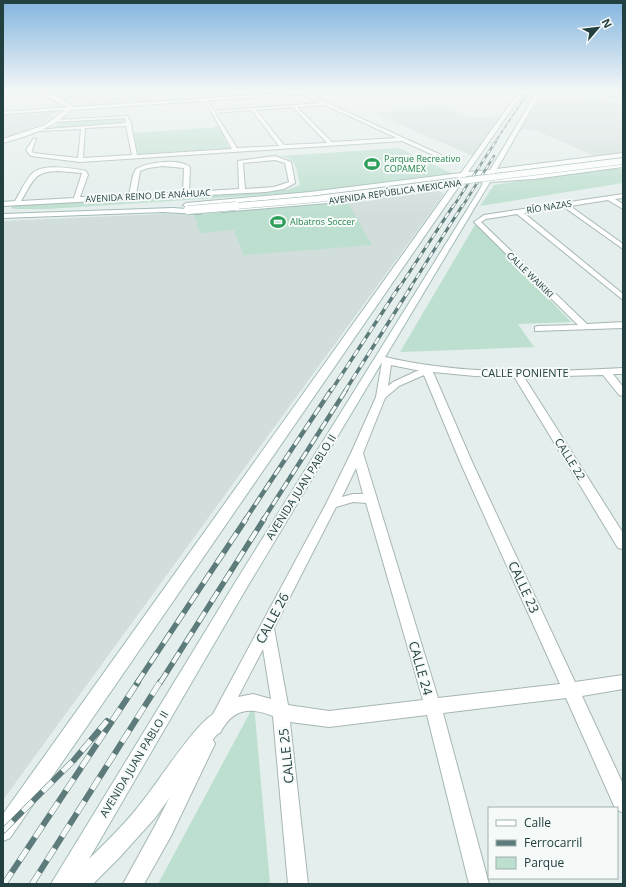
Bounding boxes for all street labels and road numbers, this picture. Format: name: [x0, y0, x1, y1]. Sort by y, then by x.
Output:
street label: AVENIDA REPÚBLICA MEXICANA: [328, 176, 462, 207]
street label: AVENIDA REINO DE ANÁHUAC: [85, 186, 211, 205]
street label: RÍO NAZAS: [525, 197, 573, 216]
street label: CALLE WAIKIKI: [504, 249, 557, 300]
street label: CALLE PONIENTE: [481, 365, 569, 380]
street label: AVENIDA JUAN PABLO II: [262, 431, 339, 542]
street label: CALLE 22: [552, 435, 589, 483]
street label: CALLE 23: [504, 558, 544, 616]
street label: CALLE 26: [251, 589, 293, 647]
street label: CALLE 24: [405, 639, 437, 698]
street label: AVENIDA JUAN PABLO II: [96, 708, 171, 820]
street label: CALLE 25: [274, 727, 298, 785]

